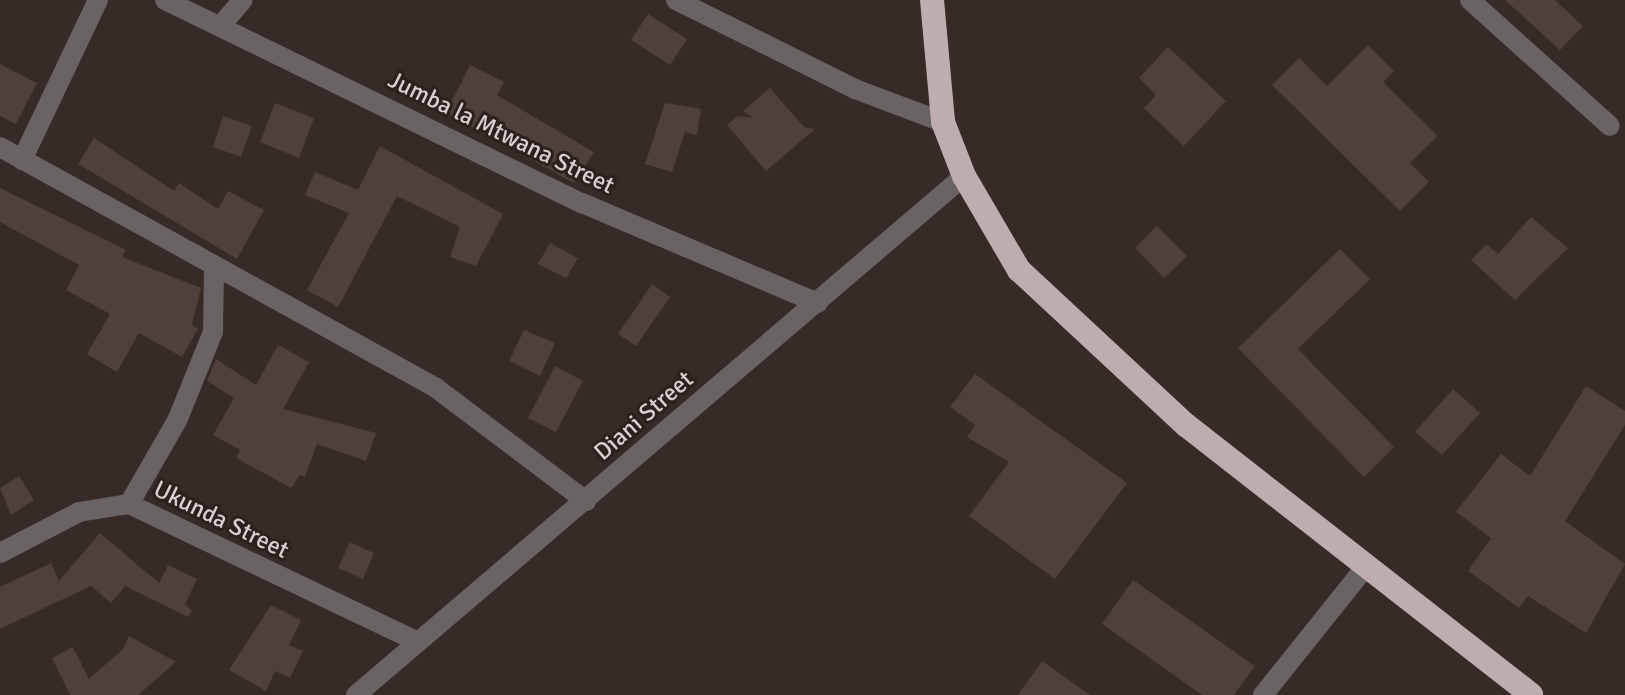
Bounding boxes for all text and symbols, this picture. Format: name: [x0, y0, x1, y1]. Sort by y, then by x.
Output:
street label: Jumba la Mtwana Street: [383, 66, 619, 200]
street label: Diani Street: [589, 365, 699, 467]
street label: Ukunda Street: [149, 475, 293, 565]

